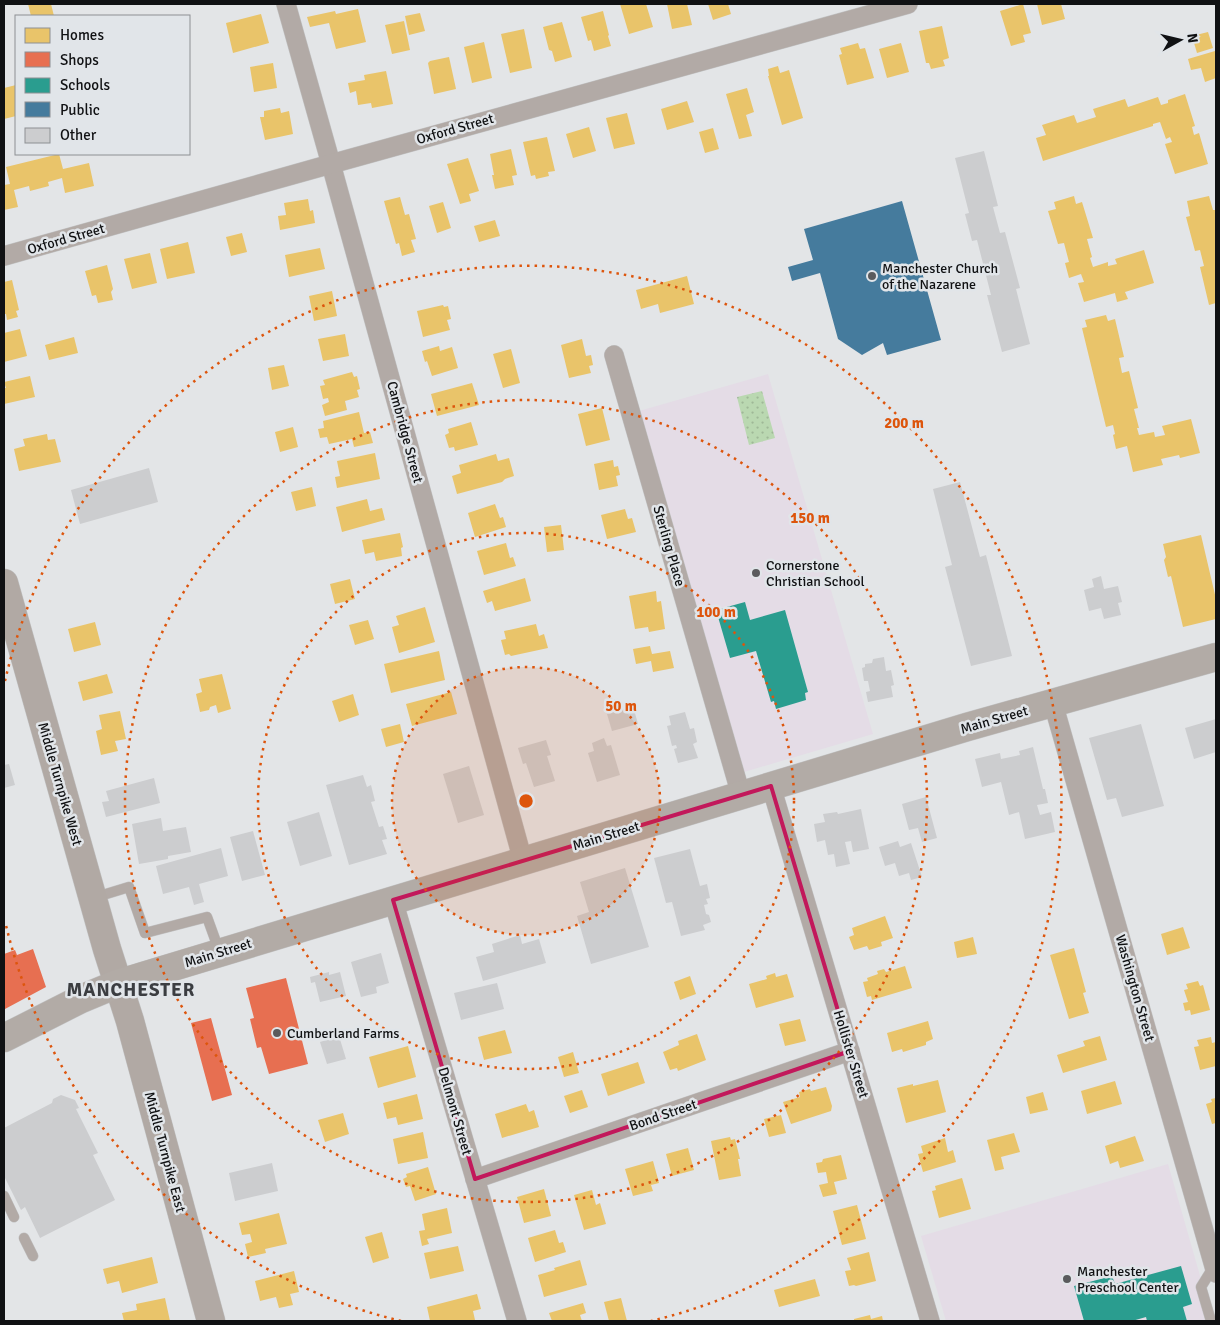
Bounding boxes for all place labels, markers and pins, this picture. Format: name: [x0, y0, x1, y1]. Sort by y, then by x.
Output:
place label: Manchester Church of the Nazarene: [882, 260, 998, 293]
marker: Manchester Church of the Nazarene: [866, 270, 878, 282]
place label: Cornerstone Christian School: [766, 557, 865, 590]
marker: Cornerstone Christian School: [750, 567, 762, 579]
centre of rings: [517, 792, 535, 810]
place label: Cumberland Farms: [287, 1025, 399, 1042]
marker: Cumberland Farms: [271, 1027, 283, 1039]
place label: Manchester Preschool Center: [1077, 1263, 1179, 1296]
marker: Manchester Preschool Center: [1061, 1273, 1073, 1285]

